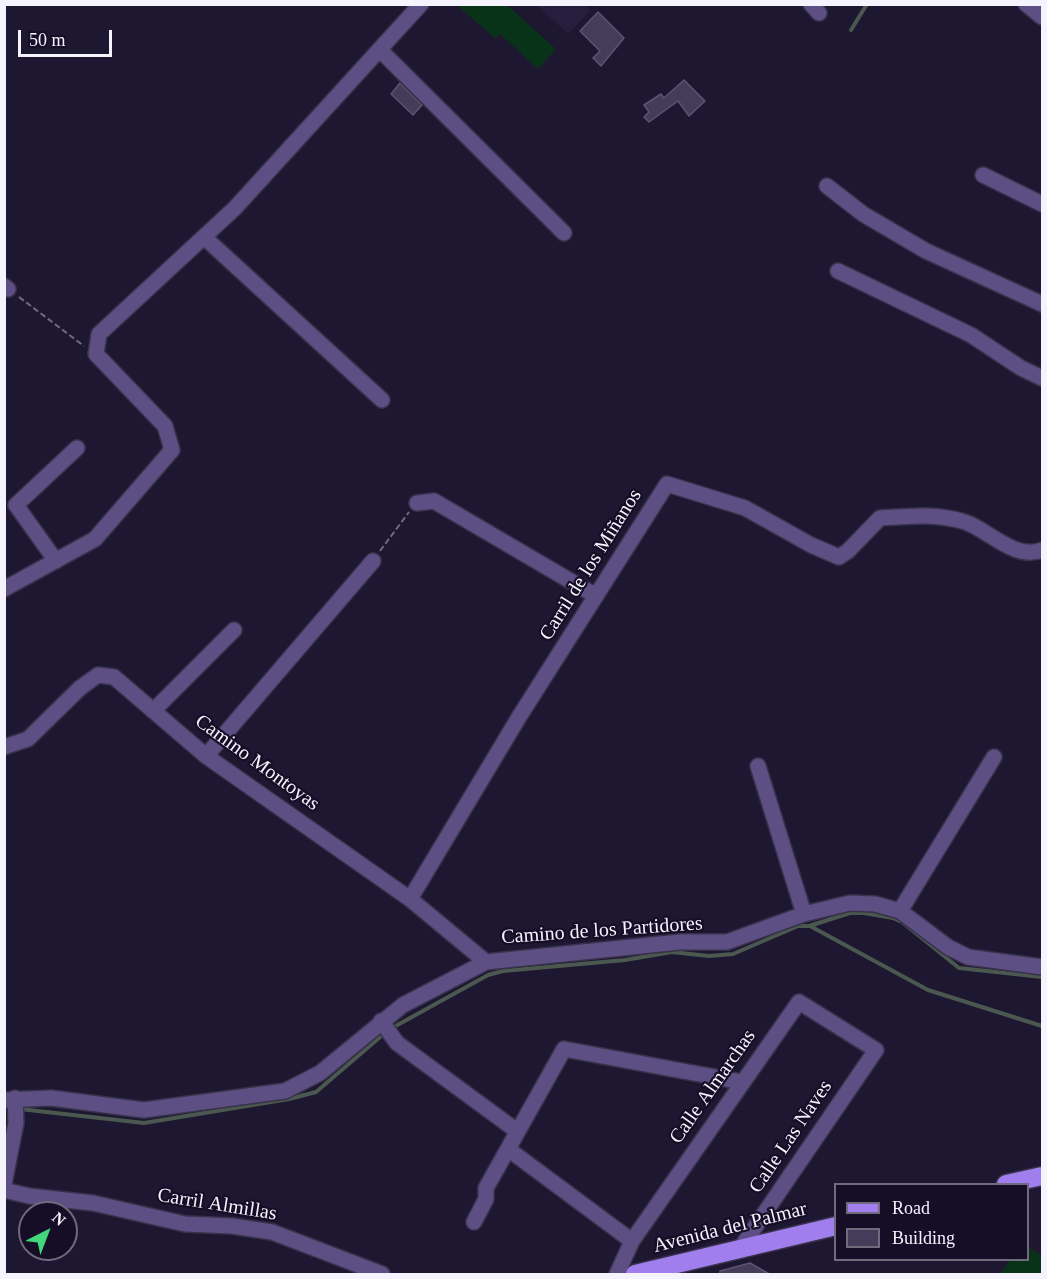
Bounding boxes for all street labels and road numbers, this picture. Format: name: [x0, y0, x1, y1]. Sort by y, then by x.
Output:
street label: Carril de los Miñanos: [535, 485, 647, 645]
street label: Camino Montoyas: [190, 710, 324, 816]
street label: Camino de los Partidores: [501, 912, 703, 950]
street label: Calle Almarchas: [665, 1025, 761, 1149]
street label: Calle Las Naves: [744, 1076, 838, 1198]
street label: Carril Almillas: [156, 1184, 278, 1226]
street label: Avenida del Palmar: [651, 1197, 809, 1259]

